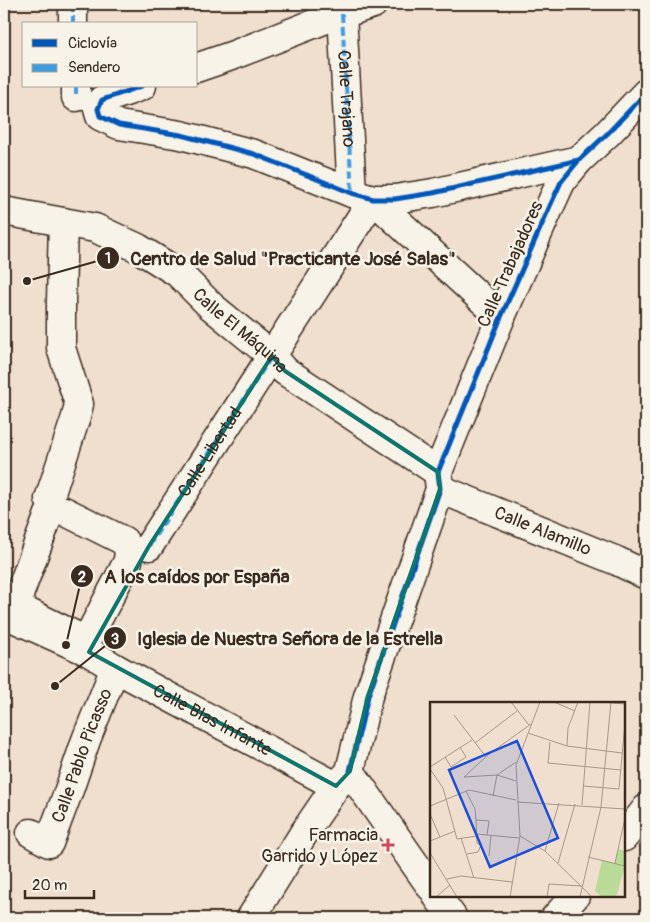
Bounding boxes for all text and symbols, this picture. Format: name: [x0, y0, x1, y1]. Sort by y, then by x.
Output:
legend: [22, 22, 198, 88]
text: Ciclovía: [68, 34, 117, 53]
street label: Calle Trajano: [332, 49, 360, 148]
text: Sendero: [68, 58, 120, 77]
street label: Calle Trabajadores: [472, 197, 549, 331]
callout: Centro de Salud "Practicante José Salas": [96, 241, 466, 275]
text: Centro de Salud "Practicante José Salas": [130, 247, 456, 271]
text: 1: [105, 249, 111, 268]
street label: Calle El Máquina: [187, 283, 293, 378]
street label: Calle Libertad: [173, 403, 248, 502]
street label: Calle Alamillo: [491, 501, 595, 561]
callout: A los caídos por España: [70, 559, 300, 593]
text: A los caídos por España: [104, 565, 290, 589]
text: 2: [78, 568, 86, 587]
callout: Iglesia de Nuestra Señora de la Estrella: [102, 621, 453, 655]
text: Iglesia de Nuestra Señora de la Estrella: [137, 627, 443, 651]
text: 3: [111, 630, 119, 649]
street label: Calle Blas Infante: [149, 679, 276, 762]
street label: Calle Pablo Picasso: [47, 685, 118, 826]
inset map: [430, 702, 625, 897]
place label: Farmacia Garrido y López: [261, 824, 378, 868]
marker: Farmacia Garrido y López: [382, 839, 394, 851]
scale bar: [25, 867, 94, 899]
text: 20 m: [32, 876, 67, 895]

